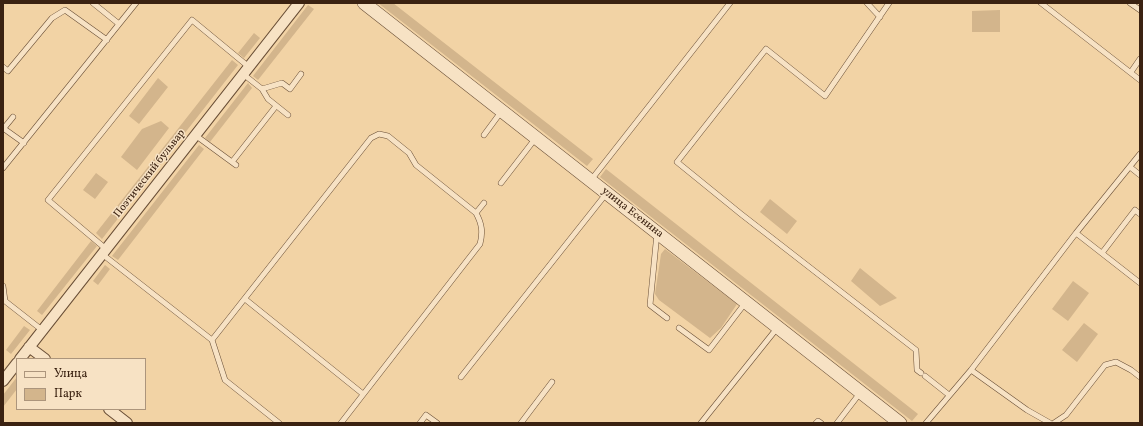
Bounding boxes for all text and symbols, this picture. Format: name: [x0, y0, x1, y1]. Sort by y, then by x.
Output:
street label: Поэтический бульвар: [111, 127, 189, 221]
street label: улица Есенина: [598, 185, 666, 241]
legend: [16, 358, 146, 410]
text: Улица: [54, 366, 87, 382]
text: Парк: [54, 386, 82, 402]

